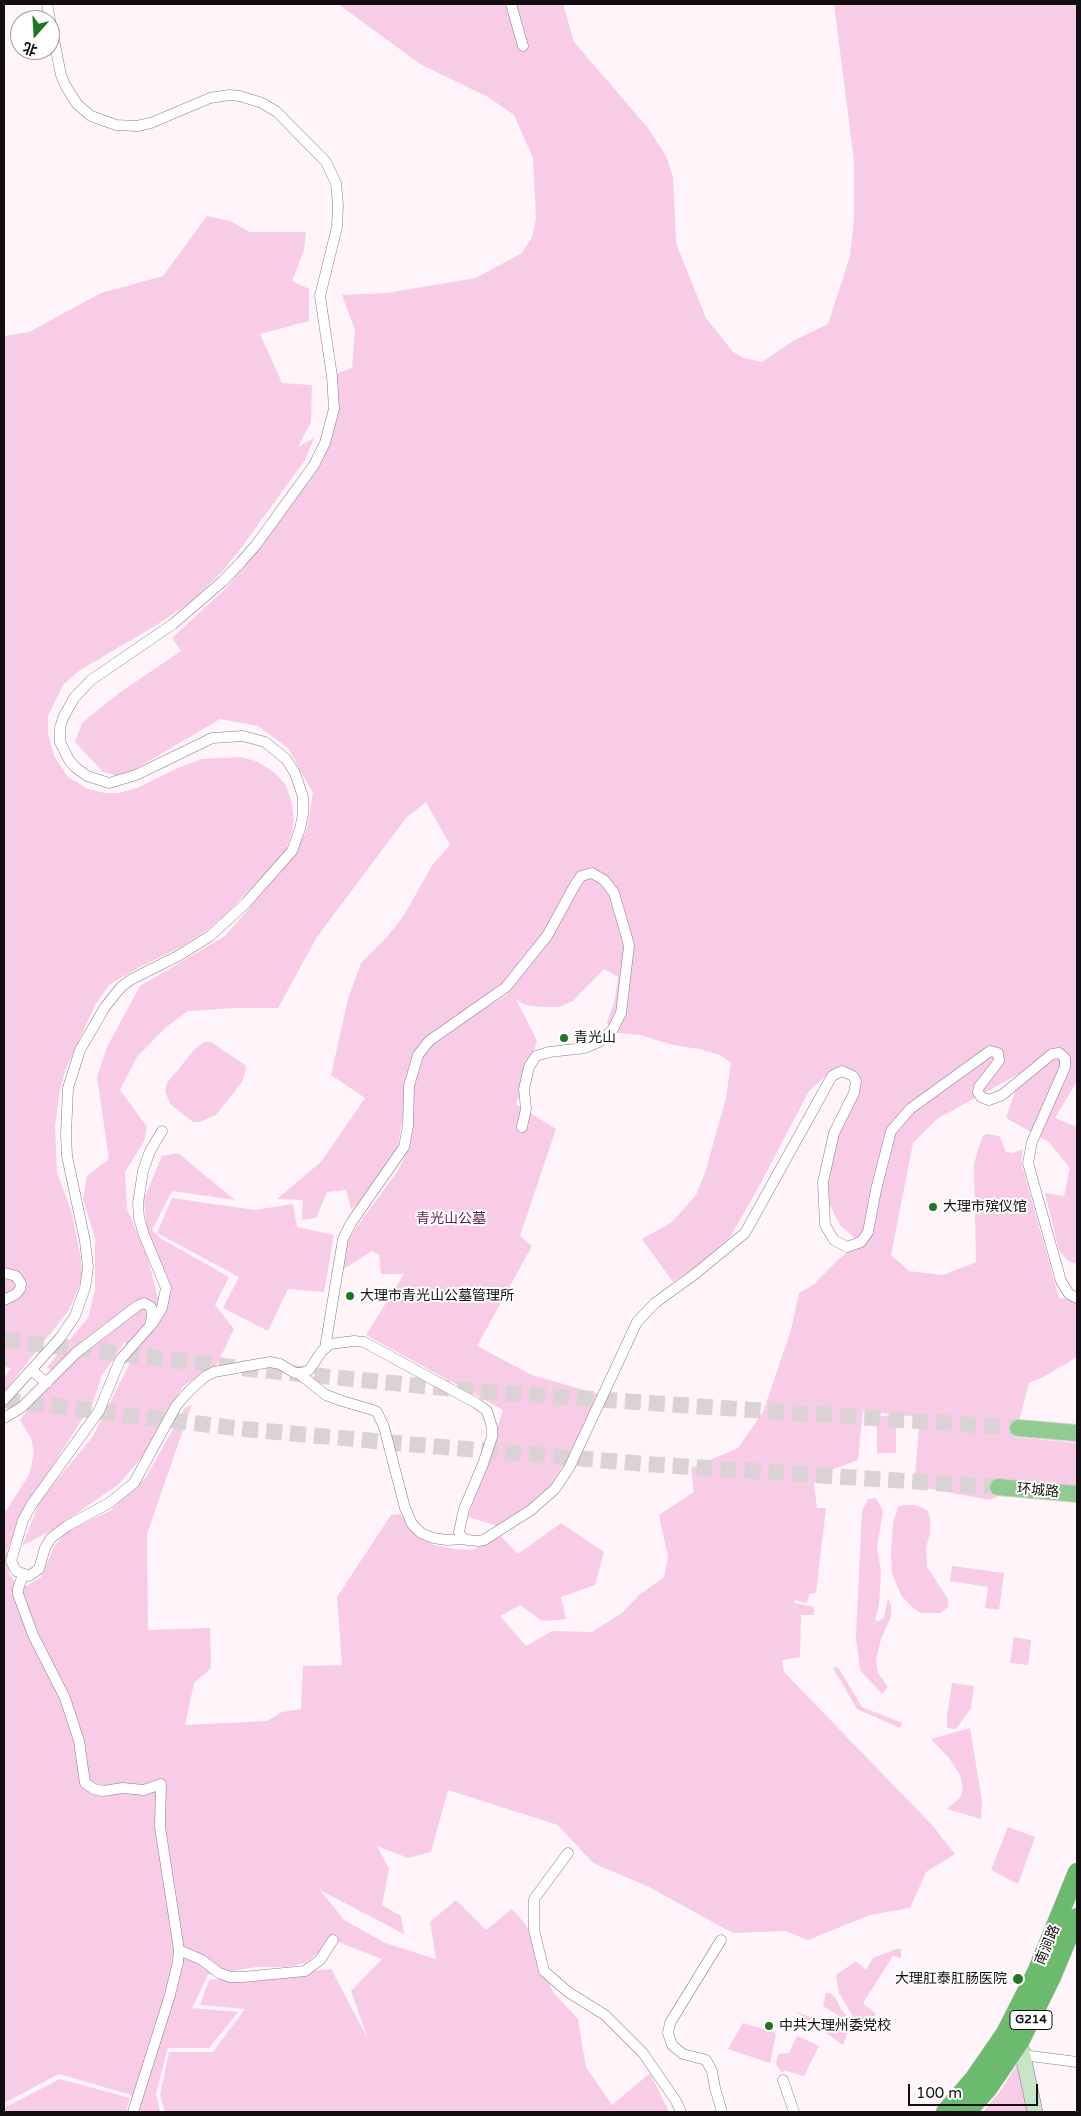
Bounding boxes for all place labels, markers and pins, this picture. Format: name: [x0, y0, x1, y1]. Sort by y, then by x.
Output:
place label: 青光山: [574, 1030, 616, 1046]
marker: 青光山: [558, 1032, 570, 1044]
place label: 大理市殡仪馆: [943, 1199, 1027, 1215]
marker: 大理市殡仪馆: [927, 1201, 939, 1213]
place label: 大理市青光山公墓管理所: [360, 1288, 514, 1304]
marker: 大理市青光山公墓管理所: [344, 1290, 356, 1302]
place label: 大理肛泰肛肠医院: [895, 1971, 1007, 1987]
marker: 大理肛泰肛肠医院: [1011, 1972, 1025, 1986]
place label: 中共大理州委党校: [779, 2018, 891, 2034]
marker: 中共大理州委党校: [763, 2020, 775, 2032]

